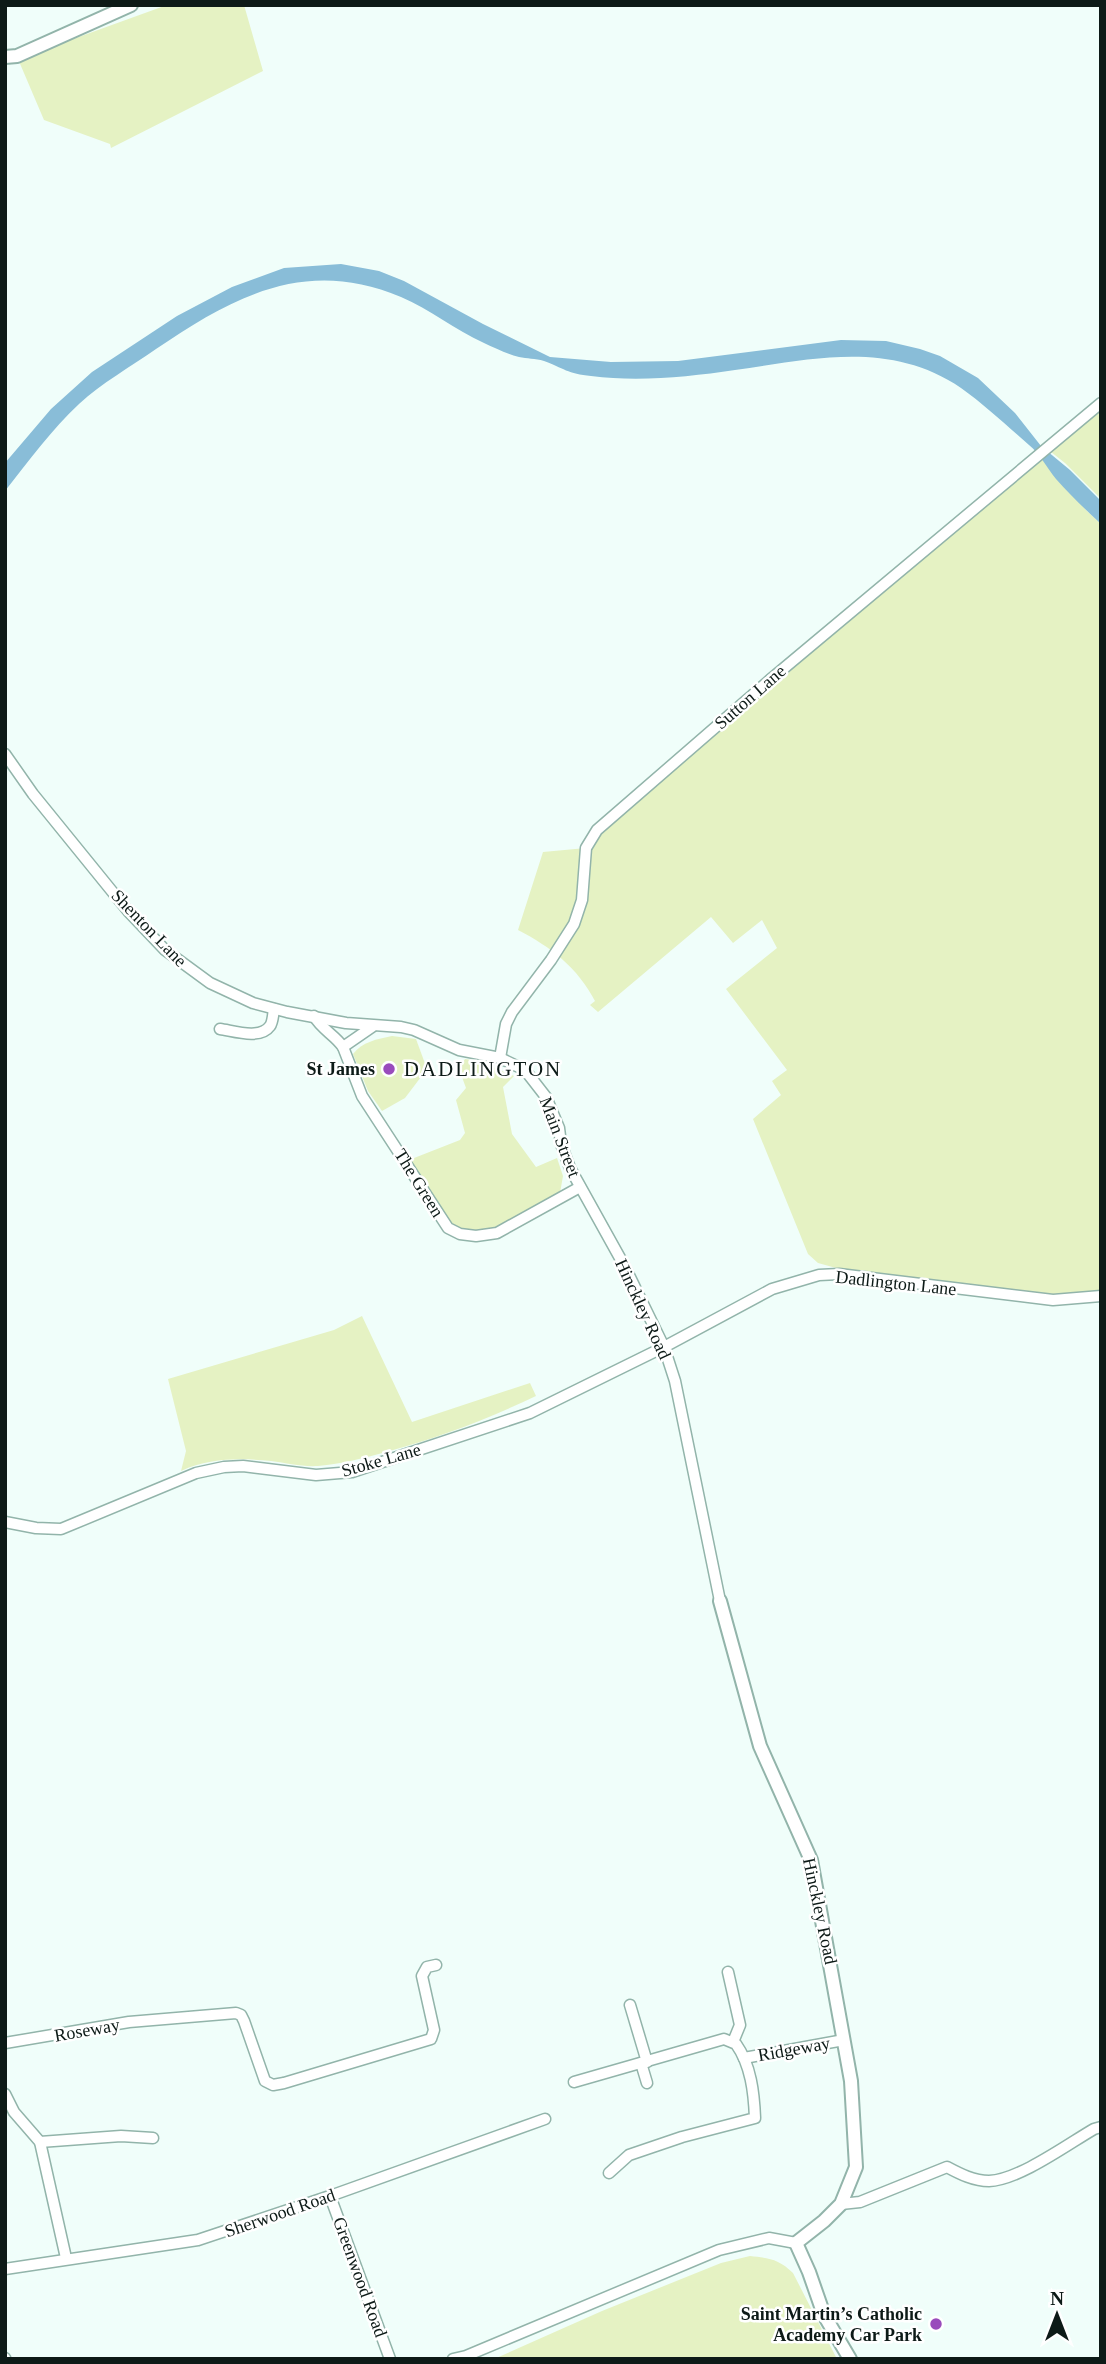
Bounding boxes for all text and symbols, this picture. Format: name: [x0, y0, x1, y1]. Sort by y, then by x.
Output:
street label: Sutton Lane: [710, 661, 790, 733]
street label: Shenton Lane: [107, 885, 191, 971]
district label: DADLINGTON: [404, 1057, 562, 1081]
place label: St James: [307, 1059, 375, 1079]
marker: St James: [381, 1061, 397, 1077]
street label: Main Street: [536, 1094, 584, 1180]
street label: The Green: [390, 1145, 448, 1221]
street label: Hinckley Road: [611, 1256, 675, 1362]
street label: Dadlington Lane: [835, 1267, 957, 1299]
street label: Stoke Lane: [339, 1439, 423, 1481]
street label: Hinckley Road: [799, 1856, 841, 1966]
street label: Roseway: [53, 2014, 121, 2046]
street label: Ridgeway: [756, 2033, 832, 2065]
street label: Sherwood Road: [222, 2185, 338, 2241]
street label: Greenwood Road: [329, 2214, 391, 2340]
north arrow: [1022, 2280, 1092, 2350]
text: N: [1050, 2288, 1064, 2309]
place label: Saint Martin’s Catholic Academy Car Park: [741, 2304, 922, 2345]
marker: Saint Martin’s Catholic Academy Car Park: [928, 2316, 944, 2332]

